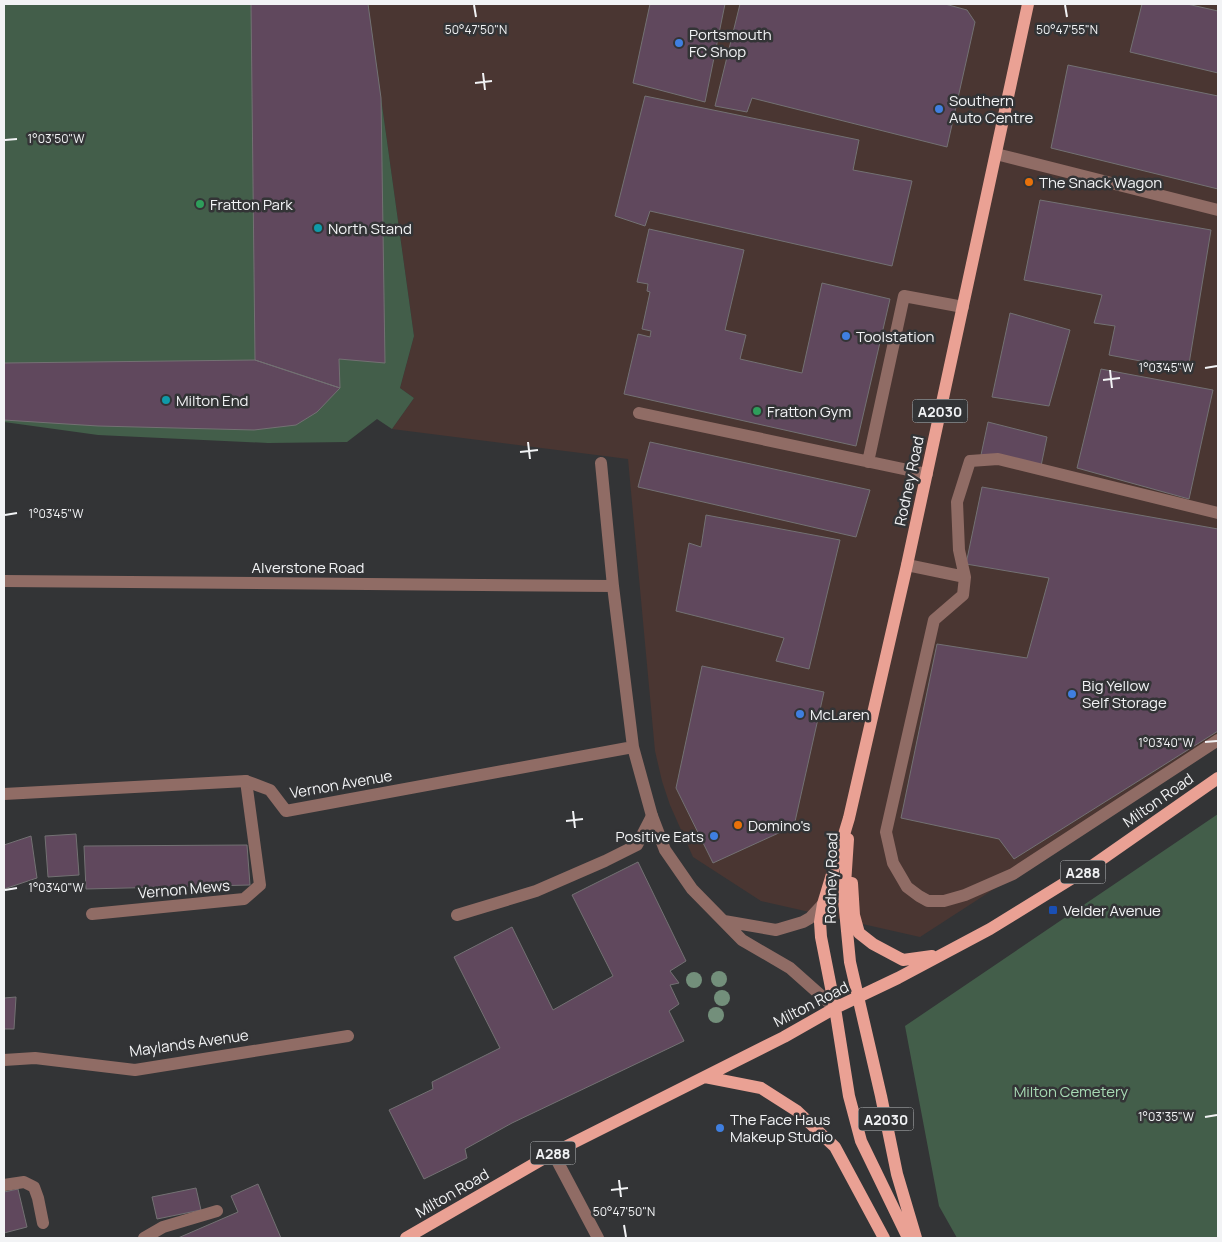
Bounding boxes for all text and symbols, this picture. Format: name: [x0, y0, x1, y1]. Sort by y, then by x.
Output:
text: 50°47'50"N: [445, 21, 507, 38]
text: 50°47'55"N: [1036, 21, 1098, 38]
place label: Portsmouth FC Shop: [689, 24, 772, 62]
marker: Portsmouth FC Shop: [673, 37, 685, 49]
place label: Southern Auto Centre: [949, 90, 1033, 128]
marker: Southern Auto Centre: [933, 103, 945, 115]
text: 1°03'50"W: [28, 130, 85, 147]
place label: The Snack Wagon: [1039, 172, 1162, 193]
marker: The Snack Wagon: [1023, 176, 1035, 188]
place label: Fratton Park: [210, 194, 293, 215]
marker: Fratton Park: [194, 198, 206, 210]
place label: North Stand: [328, 218, 412, 239]
marker: North Stand: [312, 222, 324, 234]
place label: Toolstation: [856, 326, 935, 347]
marker: Toolstation: [840, 330, 852, 342]
text: 1°03'45"W: [1138, 359, 1194, 376]
place label: Milton End: [176, 390, 248, 411]
marker: Milton End: [160, 394, 172, 406]
road number: A2030: [912, 400, 968, 422]
place label: Fratton Gym: [767, 401, 851, 422]
marker: Fratton Gym: [751, 405, 763, 417]
street label: Rodney Road: [889, 434, 929, 528]
text: 1°03'45"W: [28, 505, 84, 522]
street label: Alverstone Road: [252, 557, 364, 578]
place label: Big Yellow Self Storage: [1082, 675, 1167, 713]
marker: Big Yellow Self Storage: [1066, 688, 1078, 700]
place label: McLaren: [810, 704, 870, 725]
marker: McLaren: [794, 708, 806, 720]
text: 1°03'40"W: [1138, 734, 1195, 751]
street label: Vernon Avenue: [288, 765, 394, 803]
street label: Milton Road: [1119, 768, 1197, 832]
place label: Domino's: [748, 815, 810, 836]
marker: Domino's: [732, 819, 744, 831]
place label: Positive Eats: [615, 826, 704, 847]
marker: Positive Eats: [708, 830, 720, 842]
street label: Rodney Road: [820, 832, 842, 924]
road number: A288: [1060, 860, 1106, 884]
street label: Vernon Mews: [137, 875, 231, 903]
text: 1°03'40"W: [28, 879, 85, 896]
place label: Velder Avenue: [1063, 900, 1161, 921]
marker: Velder Avenue: [1047, 904, 1059, 916]
street label: Milton Road: [770, 976, 852, 1032]
street label: Maylands Avenue: [128, 1024, 250, 1062]
park label: Milton Cemetery: [1014, 1081, 1128, 1102]
road number: A2030: [858, 1108, 914, 1130]
text: 1°03'35"W: [1138, 1108, 1195, 1125]
place label: The Face Haus Makeup Studio: [730, 1109, 833, 1147]
marker: The Face Haus Makeup Studio: [714, 1122, 726, 1134]
road number: A288: [530, 1142, 576, 1164]
street label: Milton Road: [411, 1163, 493, 1223]
text: 50°47'50"N: [593, 1203, 655, 1220]

